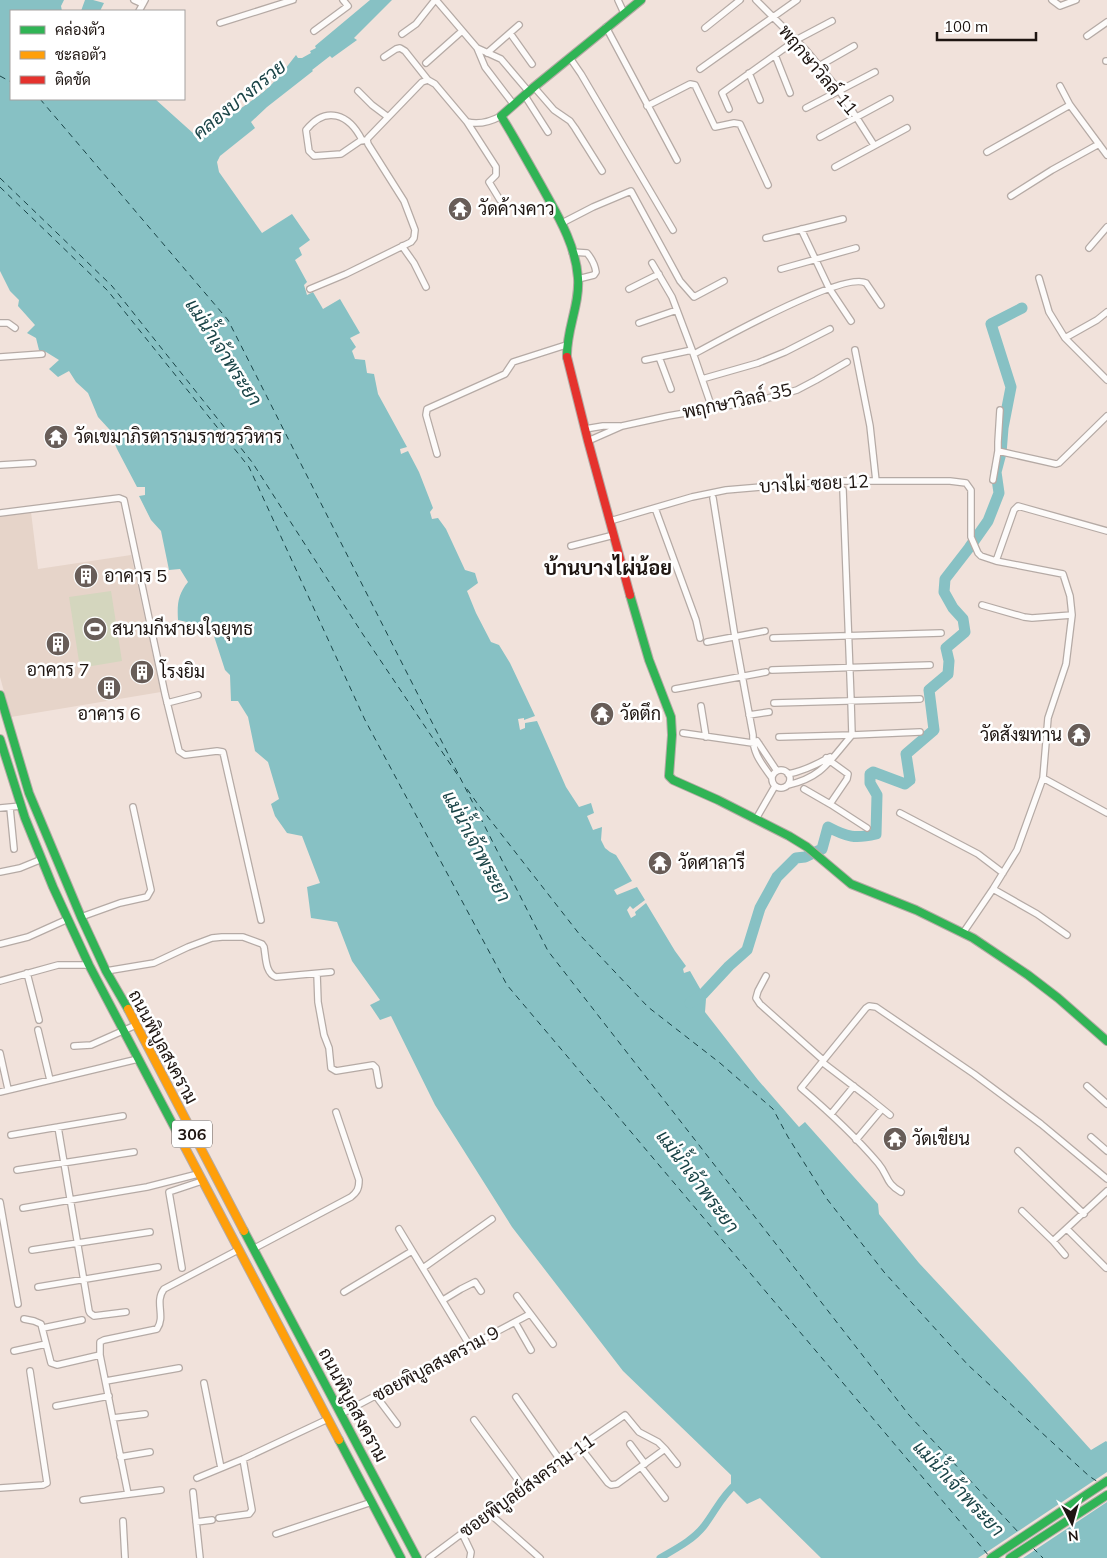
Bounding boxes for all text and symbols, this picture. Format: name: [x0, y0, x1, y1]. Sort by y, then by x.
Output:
legend: [10, 10, 185, 100]
scale bar: [937, 10, 1036, 42]
text: 100 m: [944, 17, 988, 36]
street label: พฤกษาวิลล์ 11: [774, 19, 864, 120]
text: คล่องตัว: [55, 20, 105, 39]
text: ชะลอตัว: [55, 45, 106, 64]
water label: คลองบางกรวย: [188, 54, 291, 144]
text: ติดขัด: [55, 70, 91, 89]
temple icon: วัดค้างคาว: [447, 196, 473, 222]
place label: วัดค้างคาว: [478, 197, 554, 220]
water label: แม่น้ำเจ้าพระยา: [181, 292, 270, 410]
street label: พฤกษาวิลล์ 35: [680, 377, 794, 423]
temple icon: วัดเขมาภิรตารามราชวรวิหาร: [43, 424, 69, 450]
place label: วัดเขมาภิรตารามราชวรวิหาร: [74, 425, 283, 448]
street label: บางไผ่ ซอย 12: [759, 468, 869, 498]
district label: บ้านบางไผ่น้อย: [544, 554, 672, 580]
building icon: อาคาร 5: [73, 563, 99, 589]
place label: อาคาร 5: [104, 564, 167, 587]
sports icon: สนามกีฬายงใจยุทธ: [82, 616, 108, 642]
place label: สนามกีฬายงใจยุทธ: [112, 616, 253, 641]
building icon: อาคาร 7: [45, 631, 71, 657]
place label: อาคาร 7: [26, 658, 90, 681]
building icon: โรงยิม: [129, 659, 155, 685]
place label: โรงยิม: [159, 659, 205, 683]
building icon: อาคาร 6: [96, 675, 122, 701]
temple icon: วัดตึก: [589, 701, 615, 727]
place label: อาคาร 6: [77, 702, 141, 725]
place label: วัดตึก: [620, 702, 661, 725]
temple icon: วัดสังฆทาน: [1066, 722, 1092, 748]
place label: วัดสังฆทาน: [980, 723, 1062, 746]
water label: แม่น้ำเจ้าพระยา: [438, 785, 519, 906]
temple icon: วัดศาลารี: [647, 850, 673, 876]
place label: วัดศาลารี: [678, 850, 746, 874]
street label: ถนนพิบูลสงคราม: [122, 986, 203, 1109]
road number: 306: [172, 1120, 212, 1148]
water label: แม่น้ำเจ้าพระยา: [651, 1123, 747, 1237]
temple icon: วัดเขียน: [882, 1126, 908, 1152]
place label: วัดเขียน: [912, 1126, 970, 1150]
street label: ซอยพิบูลสงคราม 9: [368, 1320, 504, 1408]
street label: ถนนพิบูลสงคราม: [312, 1344, 393, 1467]
street label: ซอยพิบูลย์สงคราม 11: [454, 1428, 600, 1544]
water label: แม่น้ำเจ้าพระยา: [908, 1433, 1012, 1541]
north arrow: [1047, 1498, 1097, 1548]
text: N: [1067, 1526, 1080, 1545]

